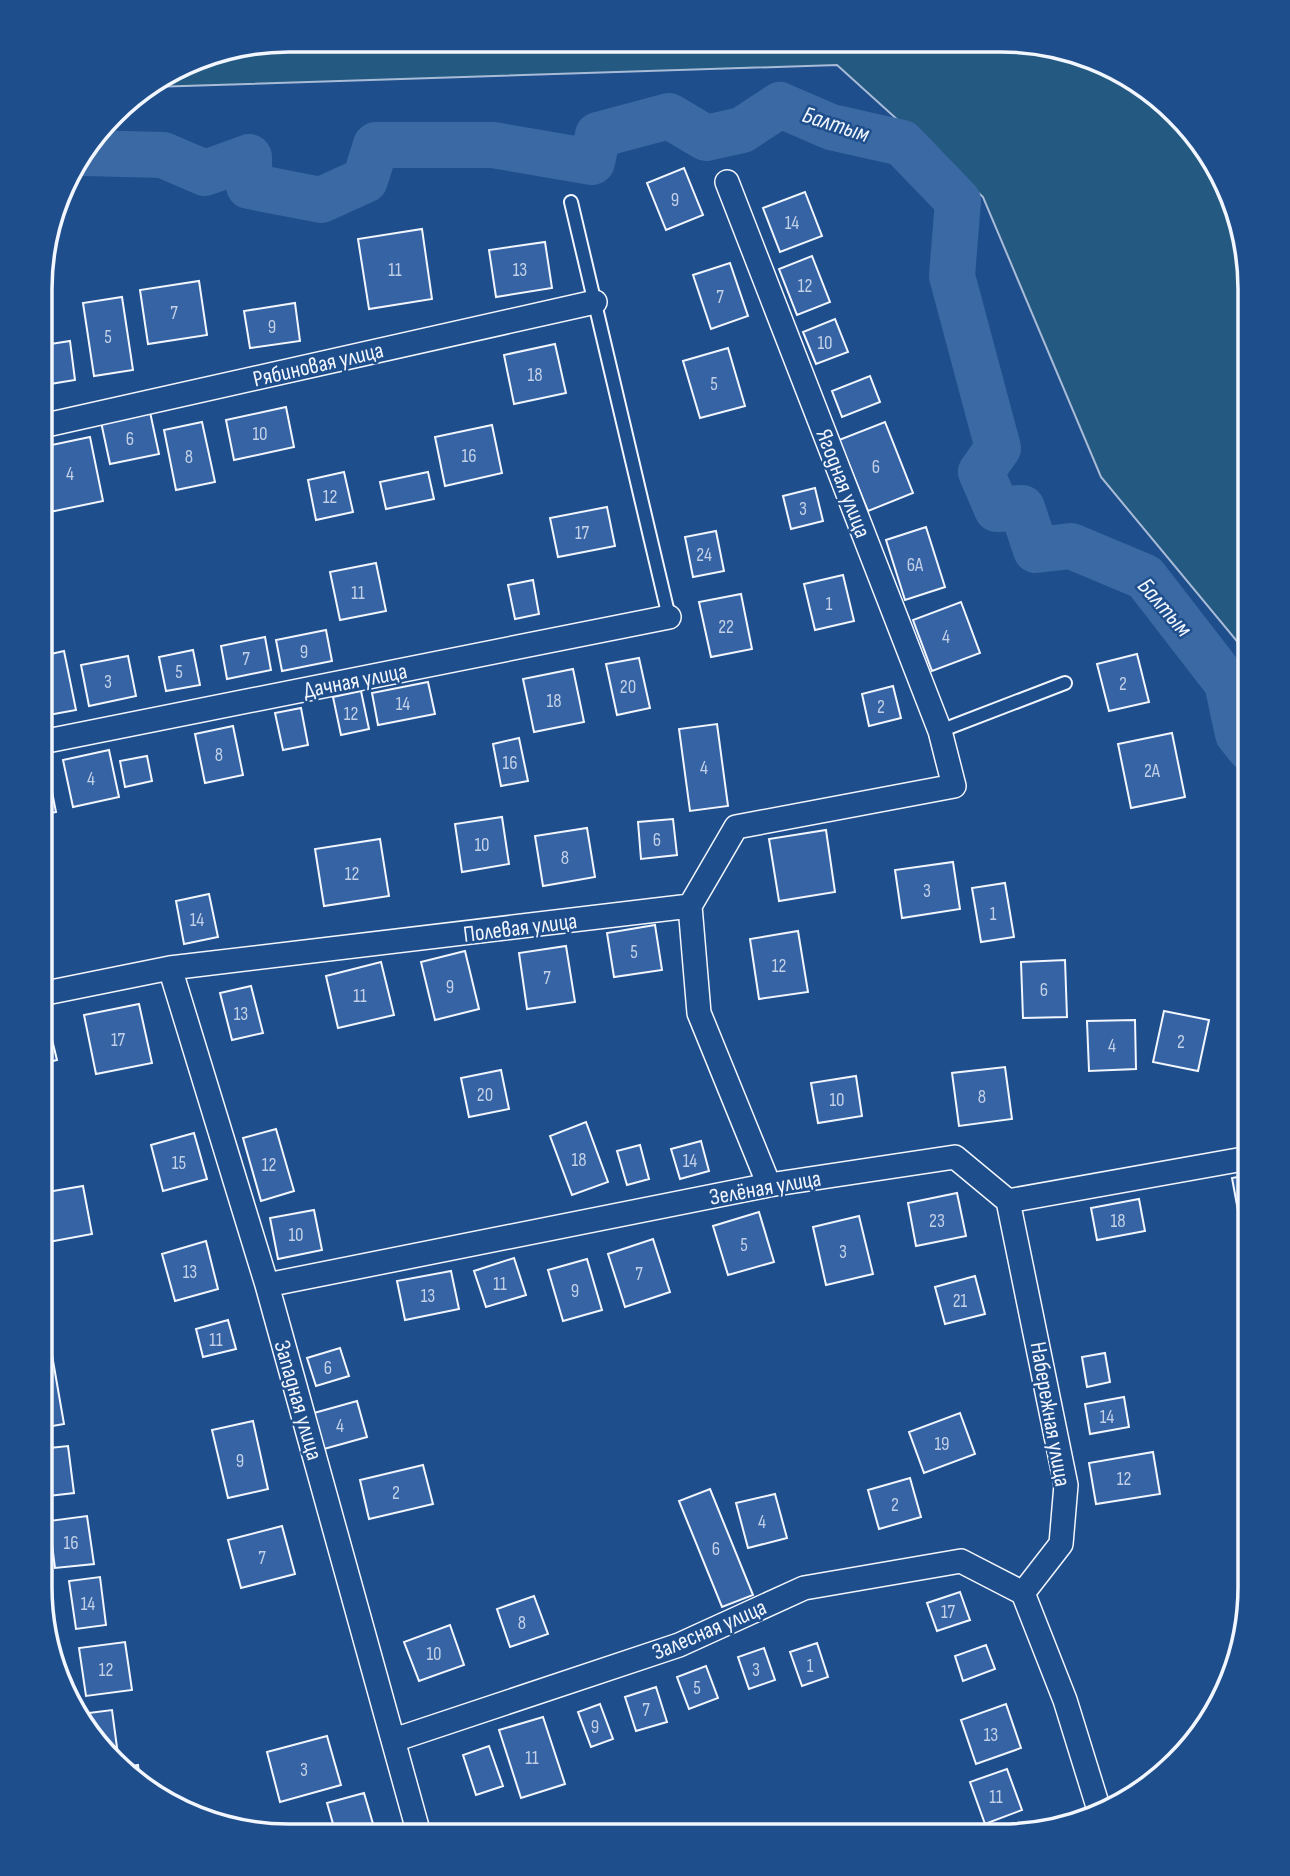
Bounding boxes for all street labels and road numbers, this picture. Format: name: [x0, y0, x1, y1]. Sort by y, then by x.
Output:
street label: Рябиновая улица: [250, 336, 386, 394]
street label: Ягодная улица: [810, 425, 877, 542]
street label: Дачная улица: [301, 657, 409, 705]
street label: Полевая улица: [462, 907, 579, 949]
street label: Зелёная улица: [707, 1164, 823, 1212]
street label: Западная улица: [268, 1337, 328, 1463]
street label: Набережная улица: [1024, 1340, 1077, 1489]
street label: Залесная улица: [648, 1593, 771, 1667]

